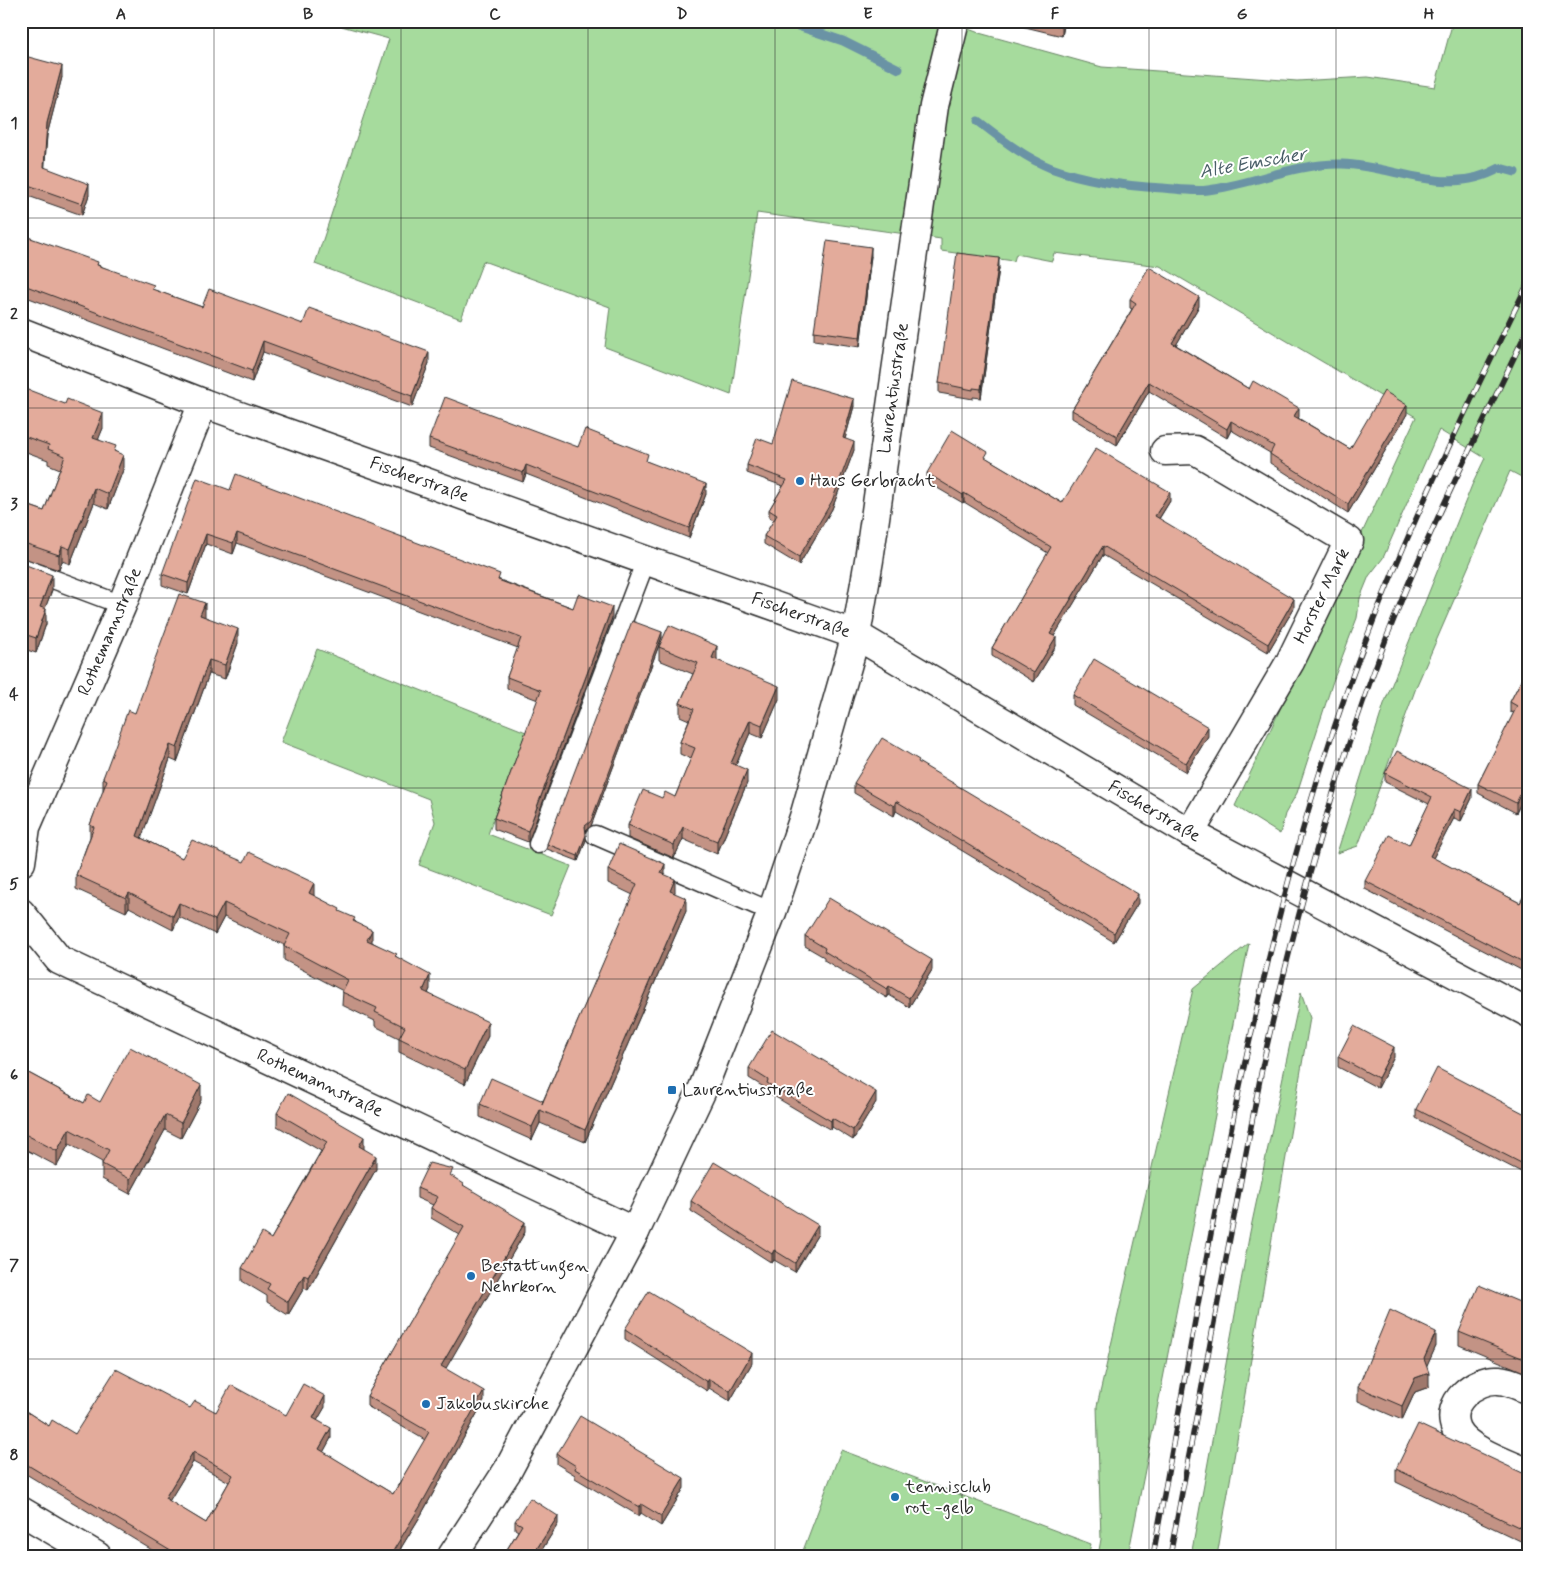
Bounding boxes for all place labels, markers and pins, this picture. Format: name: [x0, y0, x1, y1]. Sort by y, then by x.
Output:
place label: Haus Gerbracht: [810, 469, 936, 493]
marker: Haus Gerbracht: [794, 475, 806, 487]
place label: Laurentiusstraße: [682, 1078, 814, 1102]
marker: Laurentiusstraße: [666, 1084, 678, 1096]
place label: Bestattungen Nehrkorn: [481, 1254, 589, 1299]
marker: Bestattungen Nehrkorn: [465, 1270, 477, 1282]
place label: Jakobuskirche: [436, 1392, 549, 1416]
marker: Jakobuskirche: [420, 1398, 432, 1410]
place label: tennisclub rot -gelb: [904, 1475, 991, 1520]
marker: tennisclub rot -gelb: [889, 1491, 901, 1503]

